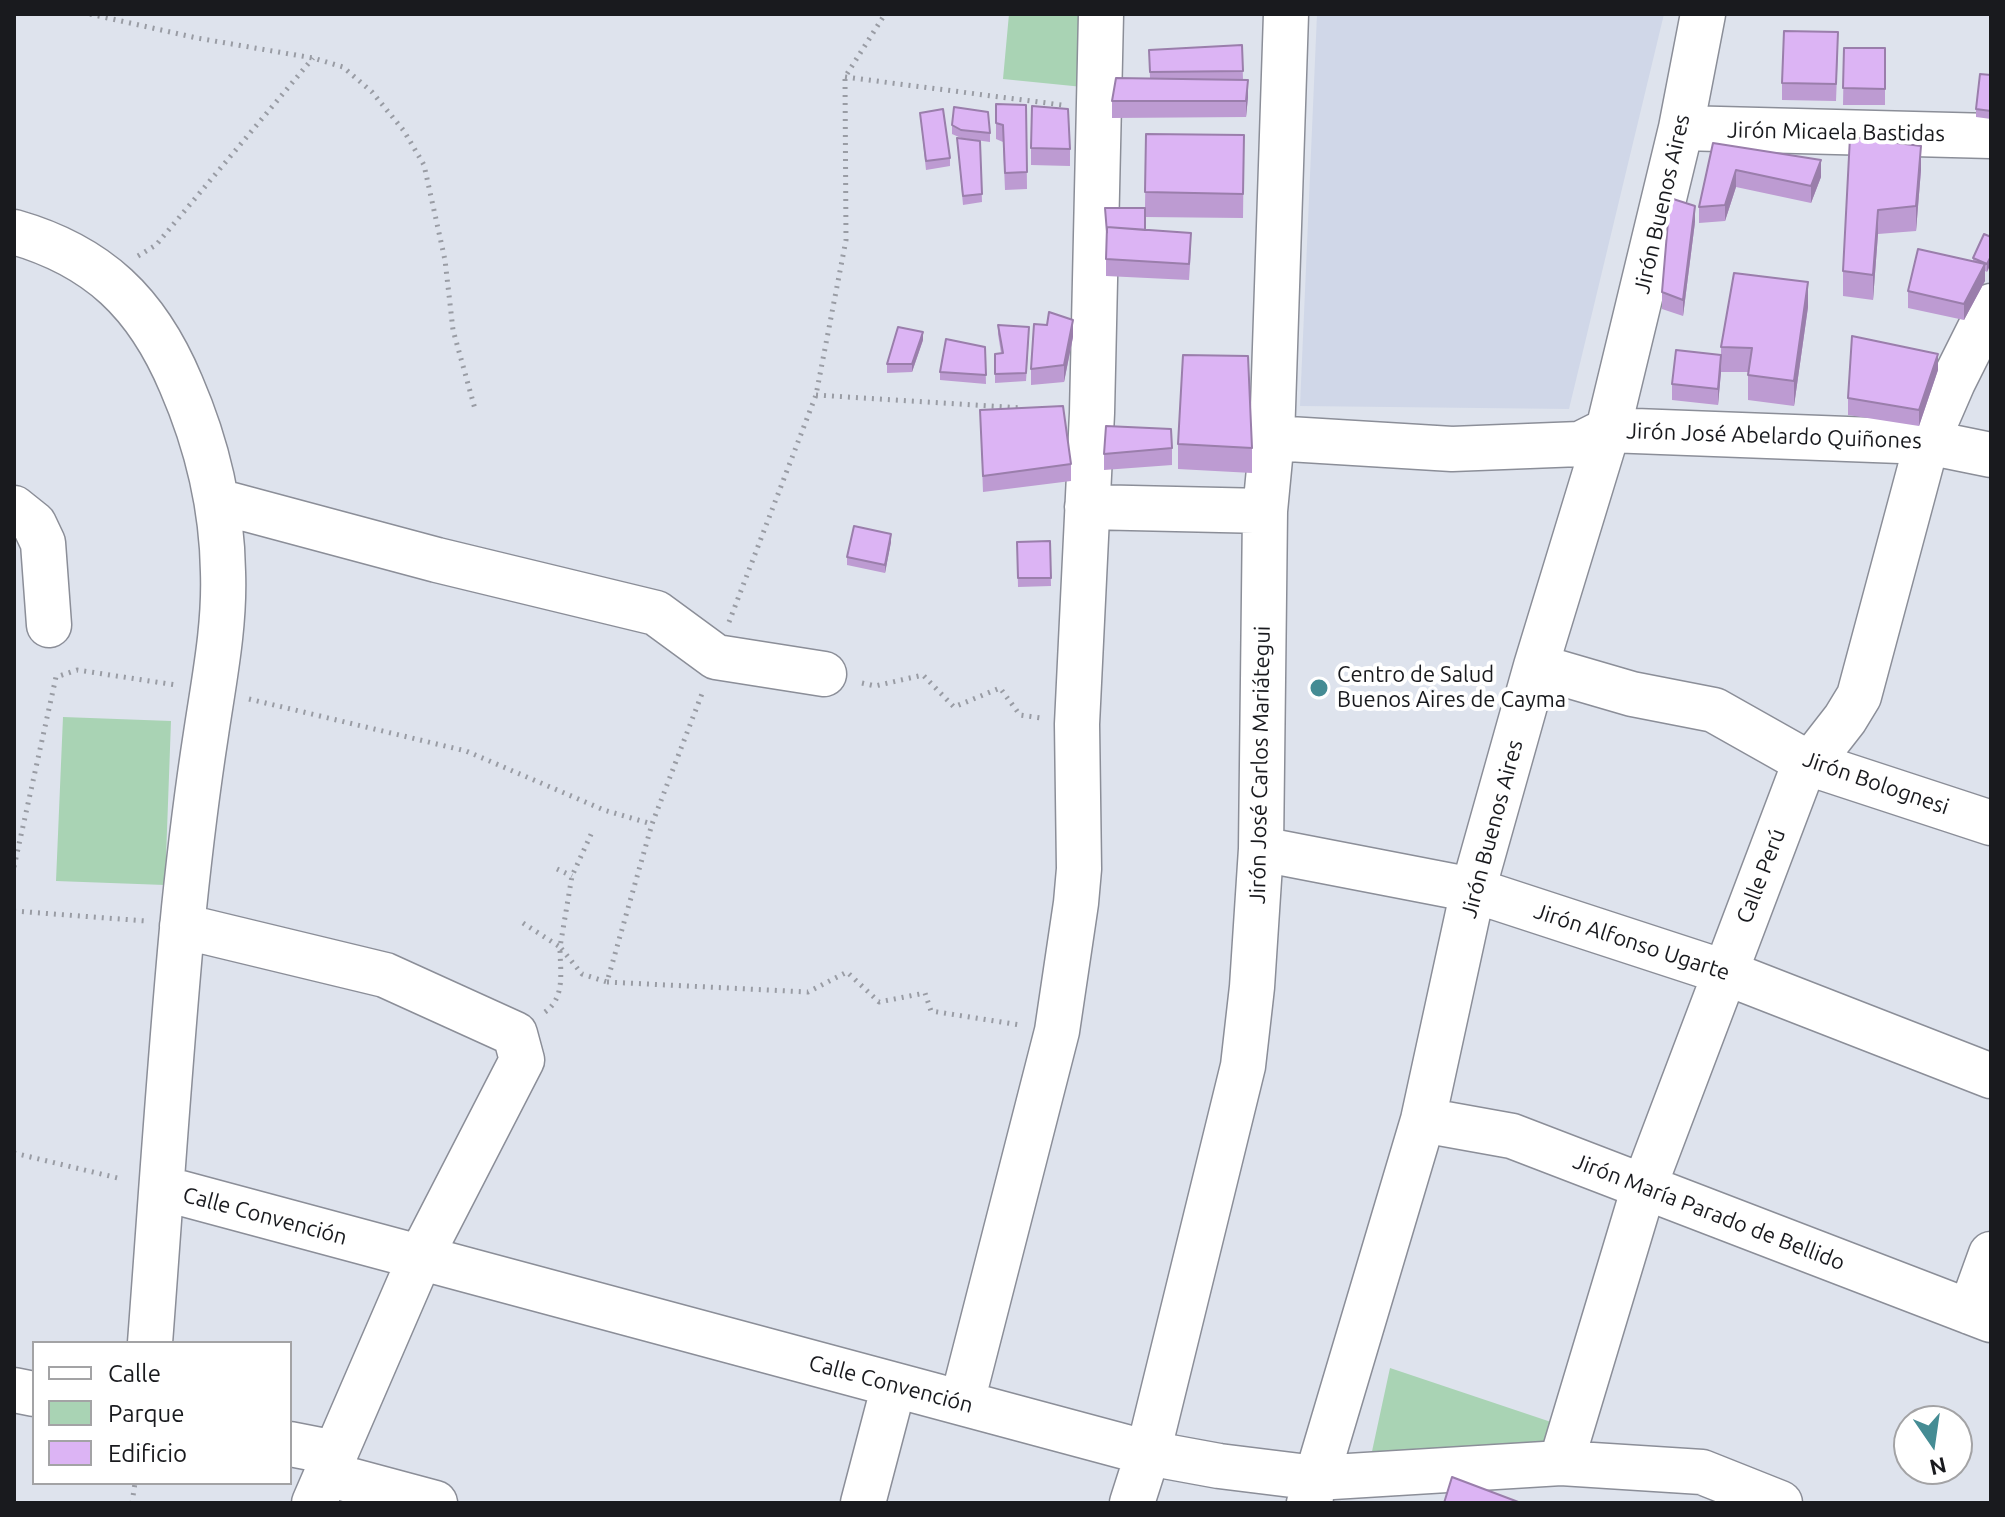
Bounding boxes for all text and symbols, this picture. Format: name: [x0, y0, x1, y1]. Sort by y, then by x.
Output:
street label: Jirón Buenos Aires: [1629, 112, 1695, 296]
street label: Jirón Micaela Bastidas: [1727, 117, 1945, 147]
street label: Jirón José Abelardo Quiñones: [1626, 418, 1922, 454]
street label: Jirón José Carlos Mariátegui: [1244, 626, 1276, 904]
place label: Centro de Salud Buenos Aires de Cayma: [1337, 662, 1566, 714]
marker: Centro de Salud Buenos Aires de Cayma: [1308, 677, 1330, 699]
street label: Jirón Buenos Aires: [1456, 737, 1528, 921]
street label: Jirón Bolognesi: [1800, 746, 1952, 820]
street label: Calle Perú: [1731, 825, 1791, 927]
street label: Jirón Alfonso Ugarte: [1531, 898, 1733, 986]
street label: Jirón María Parado de Bellido: [1569, 1148, 1849, 1276]
street label: Calle Convención: [180, 1181, 350, 1251]
legend: [32, 1341, 292, 1485]
street label: Calle Convención: [806, 1349, 976, 1419]
text: Calle: [108, 1360, 161, 1387]
text: Parque: [108, 1400, 185, 1427]
north arrow: [1893, 1405, 1973, 1485]
text: Edificio: [108, 1440, 187, 1467]
text: N: [1927, 1453, 1949, 1481]

